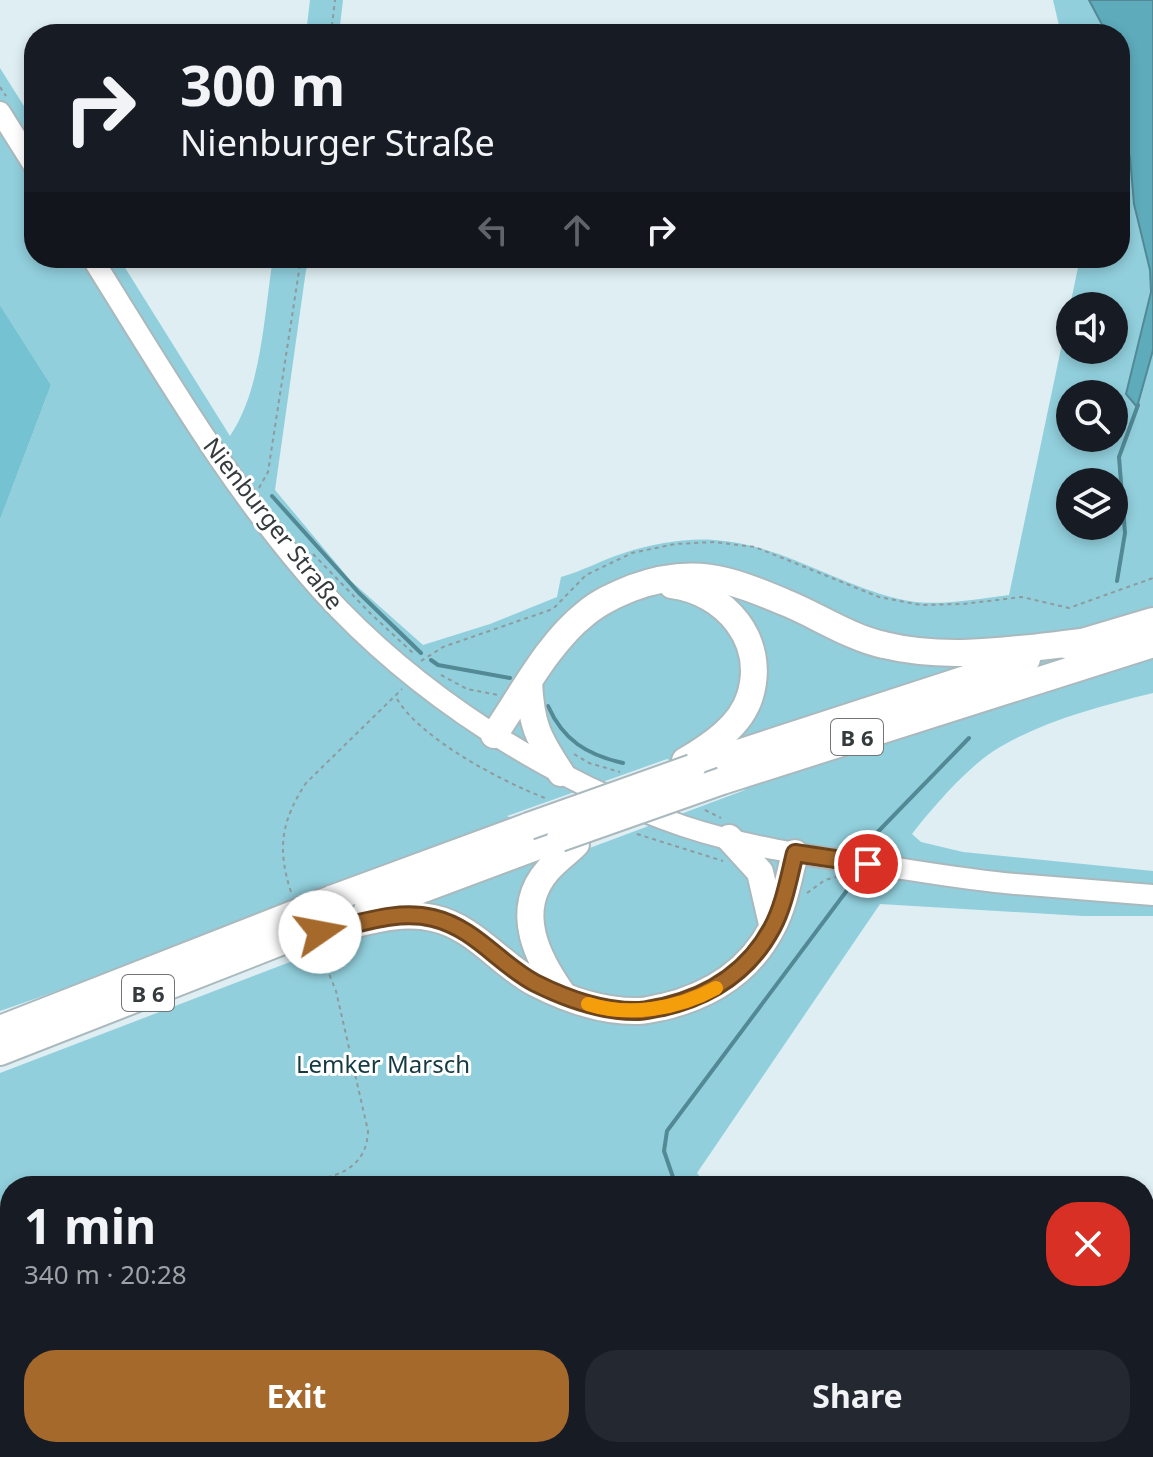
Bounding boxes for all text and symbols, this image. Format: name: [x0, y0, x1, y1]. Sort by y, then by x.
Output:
text: 300 m: [180, 46, 345, 122]
icon: right: [48, 56, 152, 160]
text: Nienburger Straße: [180, 118, 495, 167]
icon: left: [471, 208, 515, 252]
icon: ahead: [555, 208, 599, 252]
icon: right: [639, 208, 683, 252]
map controls: [1056, 292, 1128, 540]
button: sound: [1056, 292, 1128, 364]
button: search: [1056, 380, 1128, 452]
street label: Nienburger Straße: [196, 430, 352, 616]
button: layers: [1056, 468, 1128, 540]
road number: B 6: [831, 719, 883, 755]
pin: [834, 830, 902, 898]
icon: arrive: [846, 842, 890, 886]
position arrow: [278, 890, 362, 974]
road number: B 6: [122, 975, 174, 1011]
park label: Lemker Marsch: [296, 1047, 470, 1080]
text: 1 min: [24, 1193, 156, 1258]
button: close: [1046, 1202, 1130, 1286]
text: 340 m · 20:28: [24, 1256, 187, 1292]
button: Exit: [24, 1350, 569, 1442]
button: Share: [585, 1350, 1130, 1442]

